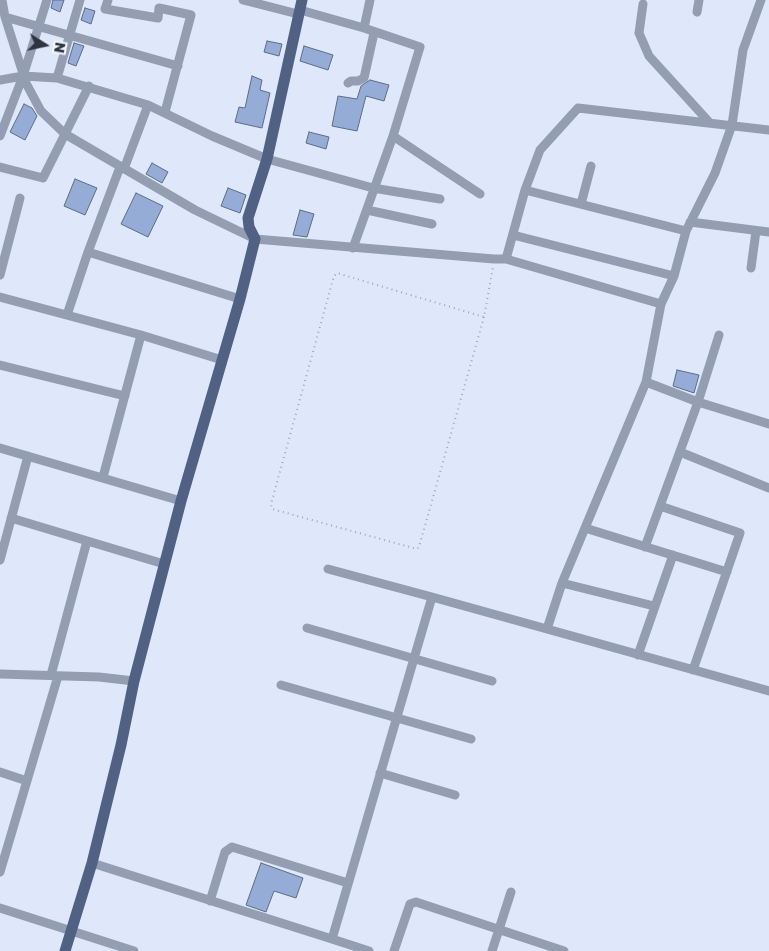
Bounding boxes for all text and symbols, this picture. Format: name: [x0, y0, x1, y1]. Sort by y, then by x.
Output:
north arrow: [20, 20, 70, 70]
text: N: [51, 41, 70, 54]

